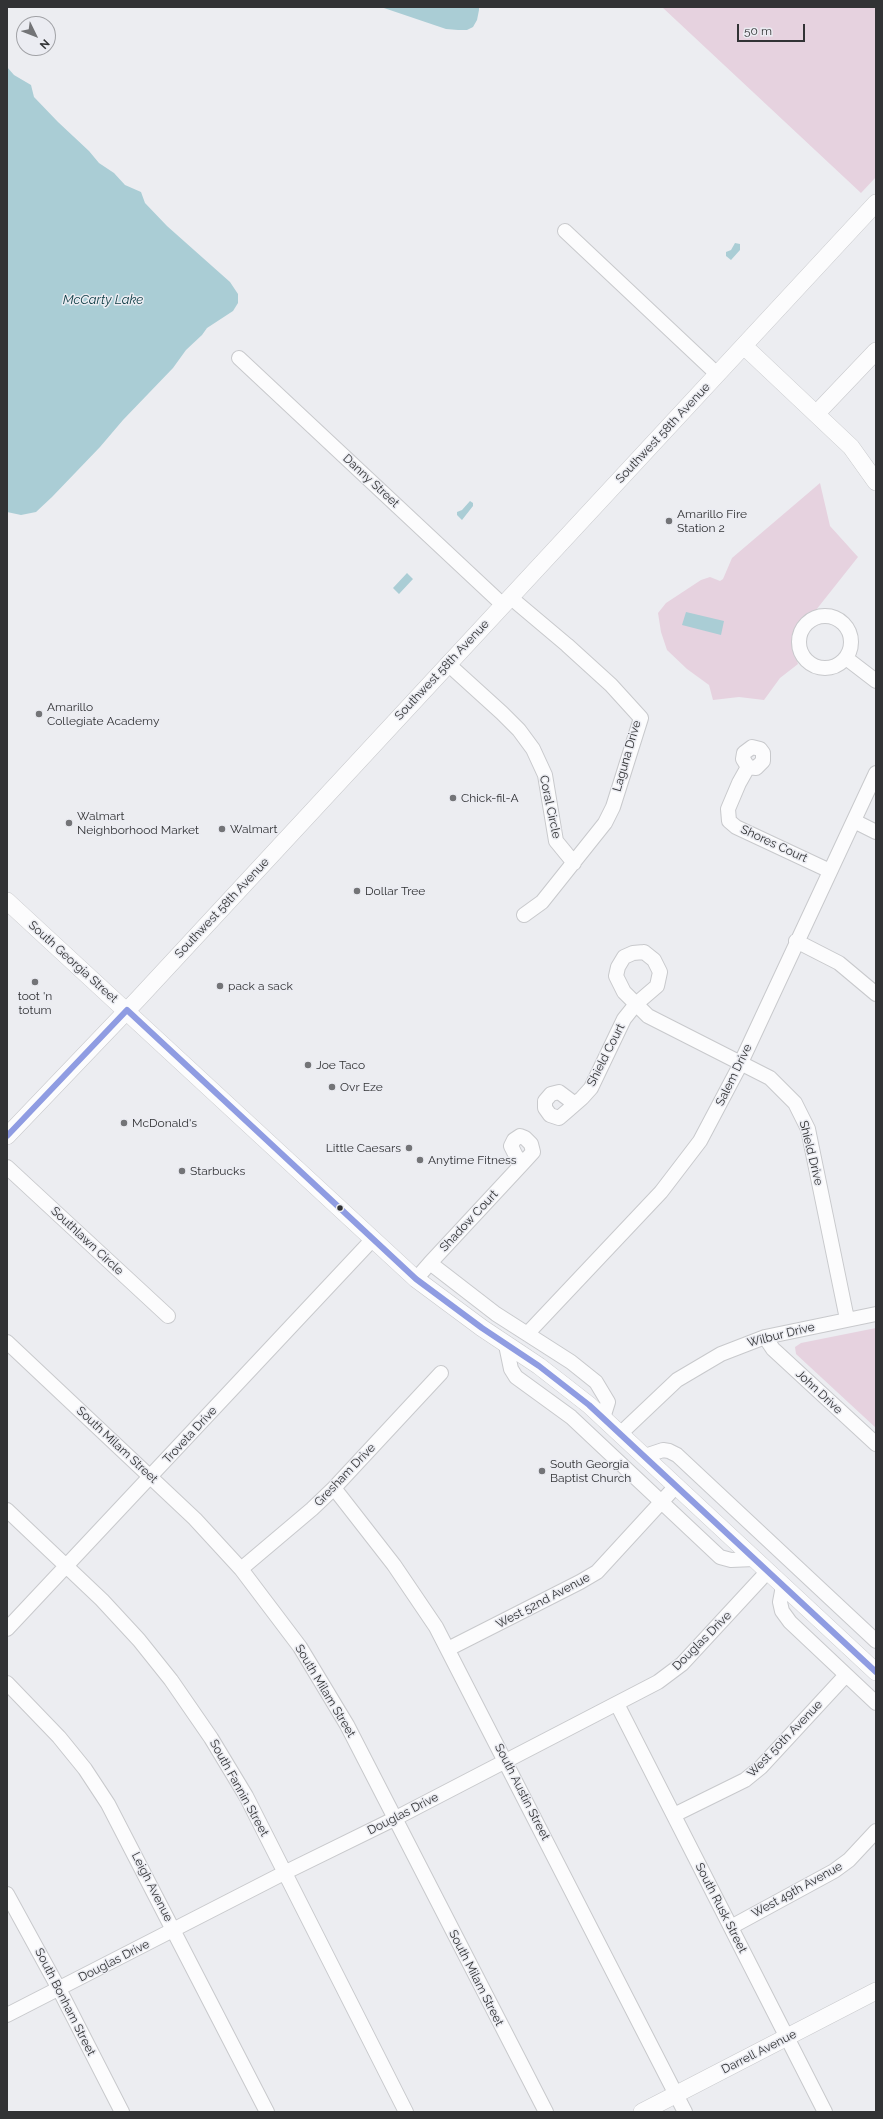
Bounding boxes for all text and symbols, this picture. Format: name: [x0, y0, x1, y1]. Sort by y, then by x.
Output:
north arrow: [16, 16, 56, 56]
scale bar: [739, 16, 807, 42]
text: 50 m: [744, 24, 772, 38]
text: N: [37, 36, 52, 51]
water label: McCarty Lake: [63, 292, 143, 308]
street label: Southwest 58th Avenue: [613, 380, 713, 486]
street label: Danny Street: [340, 451, 402, 511]
place label: Amarillo Fire Station 2: [677, 507, 747, 535]
marker: Amarillo Fire Station 2: [664, 516, 674, 526]
street label: Southwest 58th Avenue: [392, 617, 492, 723]
place label: Amarillo Collegiate Academy: [47, 700, 159, 728]
marker: Amarillo Collegiate Academy: [34, 709, 44, 719]
street label: Laguna Drive: [610, 719, 644, 793]
street label: Coral Circle: [536, 774, 564, 840]
place label: Chick-fil-A: [461, 791, 519, 805]
marker: Chick-fil-A: [448, 793, 458, 803]
place label: Walmart Neighborhood Market: [77, 809, 199, 837]
marker: Walmart Neighborhood Market: [64, 818, 74, 828]
place label: Walmart: [230, 822, 278, 836]
street label: Shores Court: [738, 822, 810, 866]
marker: Walmart: [217, 824, 227, 834]
street label: Southwest 58th Avenue: [172, 855, 272, 961]
place label: Dollar Tree: [365, 884, 425, 898]
marker: Dollar Tree: [352, 886, 362, 896]
street label: South Georgia Street: [25, 918, 121, 1006]
marker: toot 'n totum: [30, 977, 40, 987]
place label: pack a sack: [228, 979, 293, 993]
marker: pack a sack: [215, 981, 225, 991]
place label: toot 'n totum: [18, 989, 52, 1017]
street label: Shield Court: [584, 1021, 628, 1089]
street label: Salem Drive: [713, 1042, 755, 1108]
place label: Joe Taco: [316, 1058, 365, 1072]
marker: Joe Taco: [303, 1060, 313, 1070]
place label: Ovr Eze: [340, 1080, 383, 1094]
marker: Ovr Eze: [327, 1082, 337, 1092]
place label: McDonald's: [132, 1116, 197, 1130]
marker: McDonald's: [119, 1118, 129, 1128]
street label: Shield Drive: [796, 1119, 826, 1187]
place label: Little Caesars: [326, 1141, 401, 1155]
marker: Little Caesars: [404, 1143, 414, 1153]
place label: Anytime Fitness: [428, 1153, 517, 1167]
marker: Anytime Fitness: [415, 1155, 425, 1165]
place label: Starbucks: [190, 1164, 245, 1178]
marker: Starbucks: [177, 1166, 187, 1176]
street label: Shadow Court: [437, 1187, 501, 1255]
unlabelled marker: [335, 1203, 345, 1213]
street label: Southlawn Circle: [48, 1204, 126, 1278]
street label: Wilbur Drive: [746, 1320, 816, 1350]
street label: John Drive: [793, 1367, 845, 1417]
street label: South Milam Street: [73, 1404, 161, 1486]
street label: Troveta Drive: [160, 1404, 220, 1466]
street label: Gresham Drive: [311, 1441, 379, 1509]
place label: South Georgia Baptist Church: [550, 1457, 631, 1485]
marker: South Georgia Baptist Church: [537, 1466, 547, 1476]
street label: West 52nd Avenue: [494, 1570, 592, 1632]
street label: Douglas Drive: [669, 1608, 735, 1674]
street label: South Milam Street: [292, 1642, 358, 1740]
street label: West 50th Avenue: [744, 1697, 826, 1781]
street label: South Fannin Street: [206, 1737, 272, 1839]
street label: South Austin Street: [491, 1741, 553, 1843]
street label: Douglas Drive: [365, 1790, 441, 1838]
street label: Leigh Avenue: [128, 1850, 176, 1924]
street label: West 49th Avenue: [749, 1859, 845, 1921]
street label: South Rusk Street: [692, 1861, 750, 1955]
street label: South Milam Street: [446, 1928, 506, 2028]
street label: Douglas Drive: [76, 1937, 152, 1985]
street label: South Bonham Street: [32, 1946, 98, 2058]
street label: Darrell Avenue: [719, 2027, 799, 2077]

